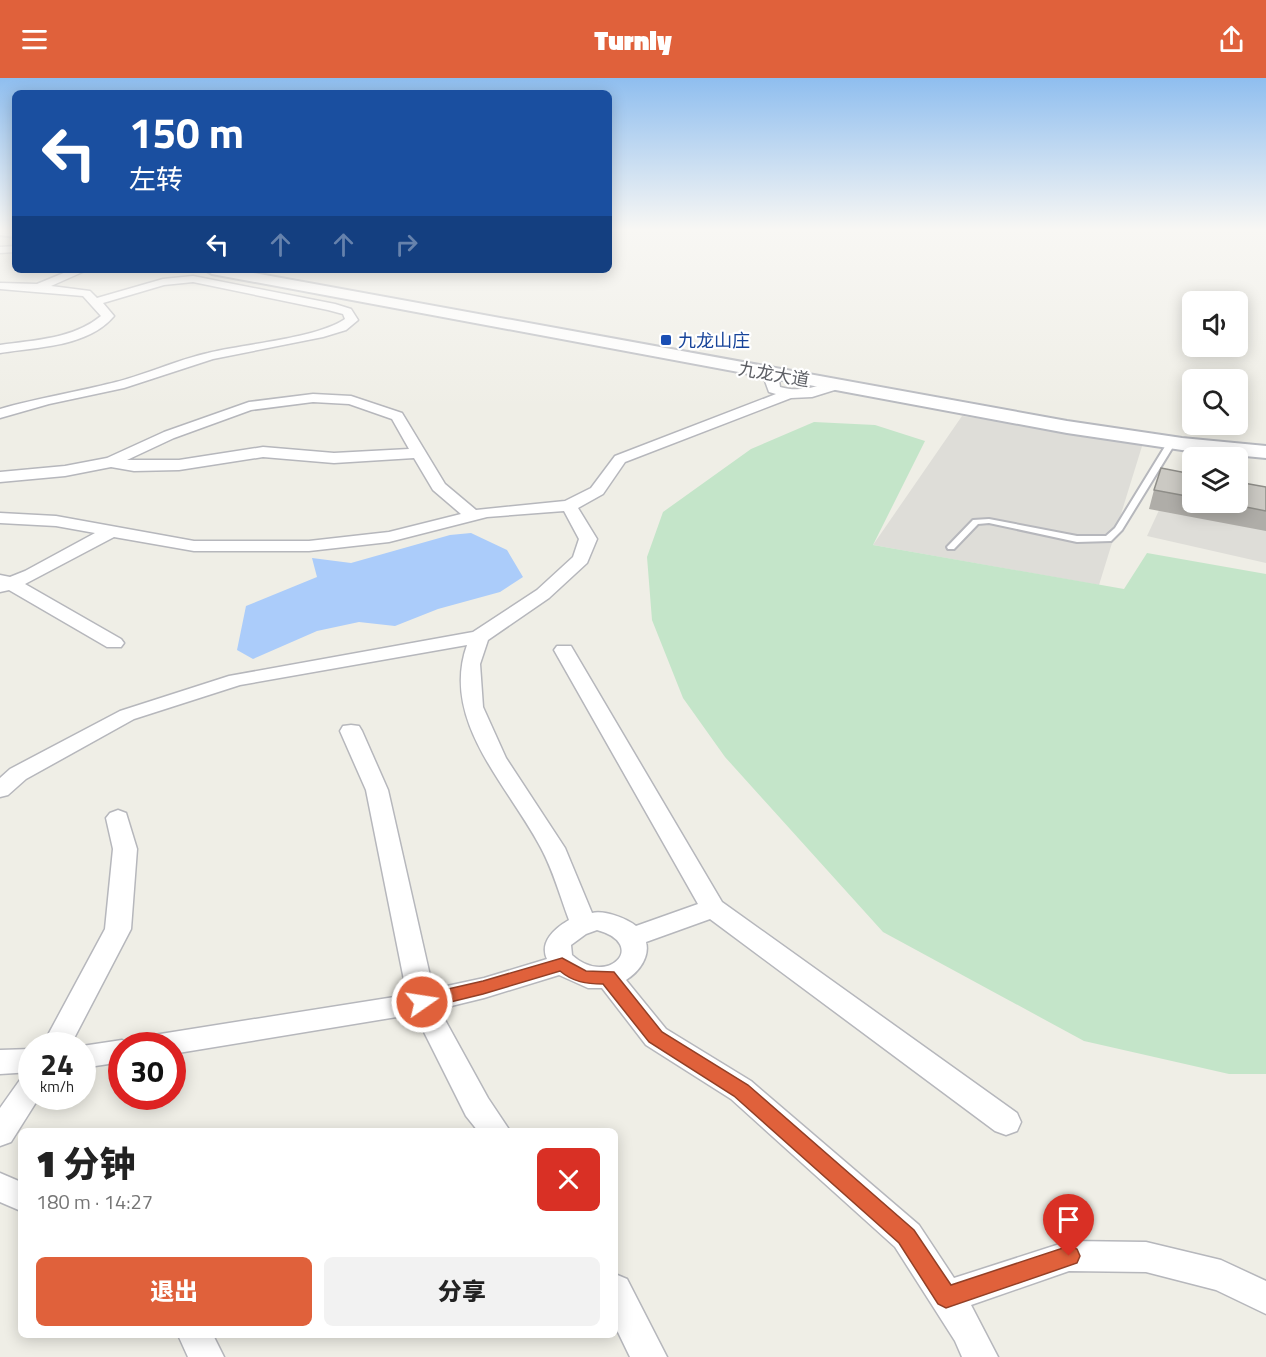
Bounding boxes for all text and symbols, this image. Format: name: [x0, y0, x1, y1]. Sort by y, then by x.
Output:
text: Turnly: [594, 19, 672, 60]
icon: menu: [18, 23, 51, 56]
icon: share: [1215, 23, 1248, 56]
text: 150 m: [129, 100, 244, 164]
icon: left: [30, 114, 108, 192]
text: 左转: [129, 158, 183, 199]
icon: left: [201, 228, 234, 261]
icon: ahead: [264, 228, 297, 261]
icon: ahead: [327, 228, 360, 261]
icon: right: [390, 228, 423, 261]
map controls: [1182, 291, 1248, 513]
button: sound: [1182, 291, 1248, 357]
place label: 九龙山庄: [678, 327, 750, 354]
marker: 九龙山庄: [659, 333, 673, 347]
street label: 九龙大道: [736, 354, 812, 394]
button: search: [1182, 369, 1248, 435]
button: layers: [1182, 447, 1248, 513]
position arrow: [390, 970, 454, 1034]
speed limit sign: 30: [108, 1032, 186, 1110]
text: 24: [40, 1041, 74, 1087]
text: km/h: [40, 1075, 74, 1098]
text: 1 分钟: [36, 1136, 136, 1191]
button: close: [537, 1148, 600, 1211]
text: 180 m · 14:27: [36, 1186, 153, 1217]
pin: [1043, 1194, 1094, 1256]
icon: arrive: [1052, 1203, 1085, 1236]
button: 退出: [36, 1257, 312, 1326]
button: 分享: [324, 1257, 600, 1326]

